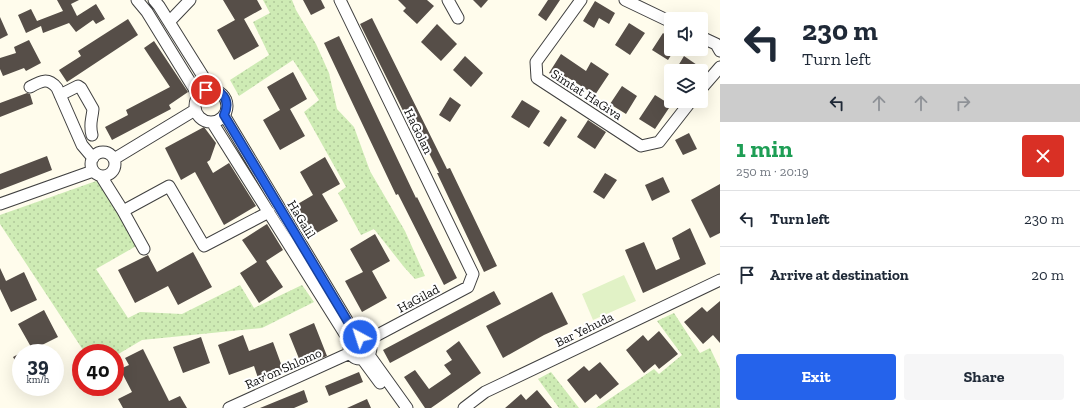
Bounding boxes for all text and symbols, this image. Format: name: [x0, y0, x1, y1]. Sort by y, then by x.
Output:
map controls: [664, 12, 708, 108]
button: sound: [664, 12, 708, 56]
text: 230 m: [802, 14, 878, 47]
icon: left: [736, 16, 788, 68]
text: Turn left: [802, 48, 871, 70]
button: layers: [664, 64, 708, 108]
street label: Simtat HaGiva: [548, 66, 626, 123]
pin: [189, 73, 223, 107]
icon: arrive: [195, 79, 217, 101]
icon: left: [826, 92, 848, 114]
icon: ahead: [868, 92, 890, 114]
icon: ahead: [910, 92, 932, 114]
icon: right: [952, 92, 974, 114]
street label: HaGolan: [401, 106, 436, 157]
text: 1 min: [736, 134, 793, 163]
button: close: [1022, 135, 1064, 177]
text: 250 m · 20:19: [736, 164, 809, 179]
street label: HaGalil: [284, 198, 319, 241]
icon: left: [736, 208, 758, 230]
text: Turn left: [770, 210, 830, 228]
text: 230 m: [1024, 210, 1064, 228]
icon: arrive: [736, 264, 758, 286]
text: Arrive at destination: [770, 266, 909, 284]
text: 20 m: [1031, 266, 1064, 284]
street label: HaGilad: [395, 281, 442, 316]
street label: Bar Yehuda: [553, 309, 616, 350]
position arrow: [339, 316, 381, 358]
speed limit sign: 40: [72, 344, 124, 396]
street label: Rav'on Shlomo: [243, 345, 324, 392]
text: 39: [27, 353, 49, 377]
button: Exit: [736, 354, 896, 400]
button: Share: [904, 354, 1064, 400]
text: km/h: [27, 374, 49, 386]

